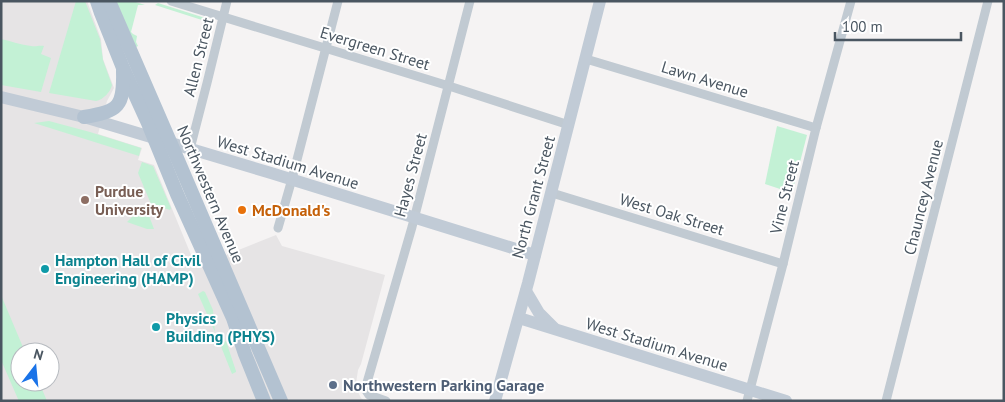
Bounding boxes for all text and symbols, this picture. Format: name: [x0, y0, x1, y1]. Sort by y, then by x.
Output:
scale bar: [835, 10, 961, 42]
street label: Allen Street: [179, 15, 218, 99]
text: 100 m: [842, 17, 883, 36]
street label: Evergreen Street: [318, 22, 433, 74]
street label: Lawn Avenue: [659, 56, 751, 102]
street label: Northwestern Avenue: [173, 122, 249, 266]
street label: Hayes Street: [389, 130, 431, 219]
street label: West Stadium Avenue: [215, 131, 361, 193]
street label: North Grant Street: [507, 133, 559, 261]
street label: Chauncey Avenue: [899, 137, 947, 257]
street label: Vine Street: [765, 157, 803, 237]
place label: Purdue University: [95, 181, 164, 219]
street label: West Oak Street: [617, 189, 727, 240]
marker: Purdue University: [79, 194, 91, 206]
place label: McDonald's: [252, 200, 331, 220]
marker: McDonald's: [236, 204, 248, 216]
place label: Hampton Hall of Civil Engineering (HAMP): [55, 250, 201, 288]
marker: Hampton Hall of Civil Engineering (HAMP): [39, 263, 51, 275]
place label: Physics Building (PHYS): [166, 308, 275, 346]
street label: West Stadium Avenue: [584, 313, 730, 375]
marker: Physics Building (PHYS): [150, 321, 162, 333]
north arrow: [10, 342, 60, 392]
text: N: [32, 345, 45, 364]
place label: Northwestern Parking Garage: [343, 375, 544, 395]
marker: Northwestern Parking Garage: [327, 379, 339, 391]

